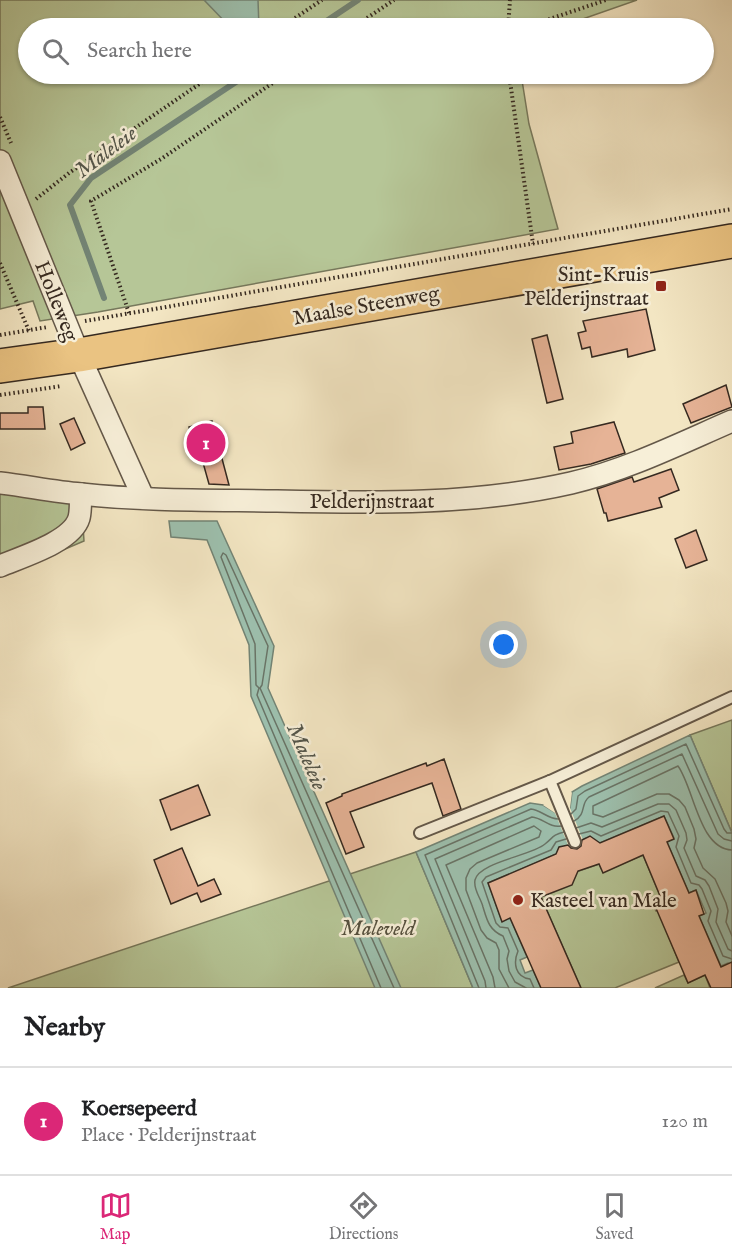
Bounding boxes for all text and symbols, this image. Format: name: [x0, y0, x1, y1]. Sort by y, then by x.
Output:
search box: [18, 18, 714, 84]
icon: search: [39, 35, 72, 68]
text: Search here: [87, 37, 192, 65]
water label: Maleleie: [70, 120, 143, 185]
street label: Holleweg: [27, 257, 84, 346]
place label: Sint-Kruis Pelderijnstraat: [524, 262, 649, 313]
marker: Sint-Kruis Pelderijnstraat: [654, 279, 668, 293]
street label: Maalse Steenweg: [291, 280, 442, 333]
pin: 1: [186, 420, 226, 466]
street label: Pelderijnstraat: [309, 489, 435, 516]
your location: [489, 630, 518, 659]
water label: Maleleie: [279, 719, 333, 795]
place label: Kasteel van Male: [530, 888, 677, 915]
marker: Kasteel van Male: [511, 893, 525, 907]
park label: Maleveld: [341, 916, 417, 943]
text: Nearby: [24, 1011, 105, 1044]
text: Koersepeerd: [81, 1095, 197, 1123]
text: 1: [40, 1109, 47, 1134]
text: 120 m: [662, 1109, 708, 1134]
text: Place · Pelderijnstraat: [81, 1123, 257, 1148]
tab: Map: [99, 1189, 132, 1245]
tab: Directions: [329, 1189, 398, 1245]
tab: Saved: [596, 1189, 633, 1245]

